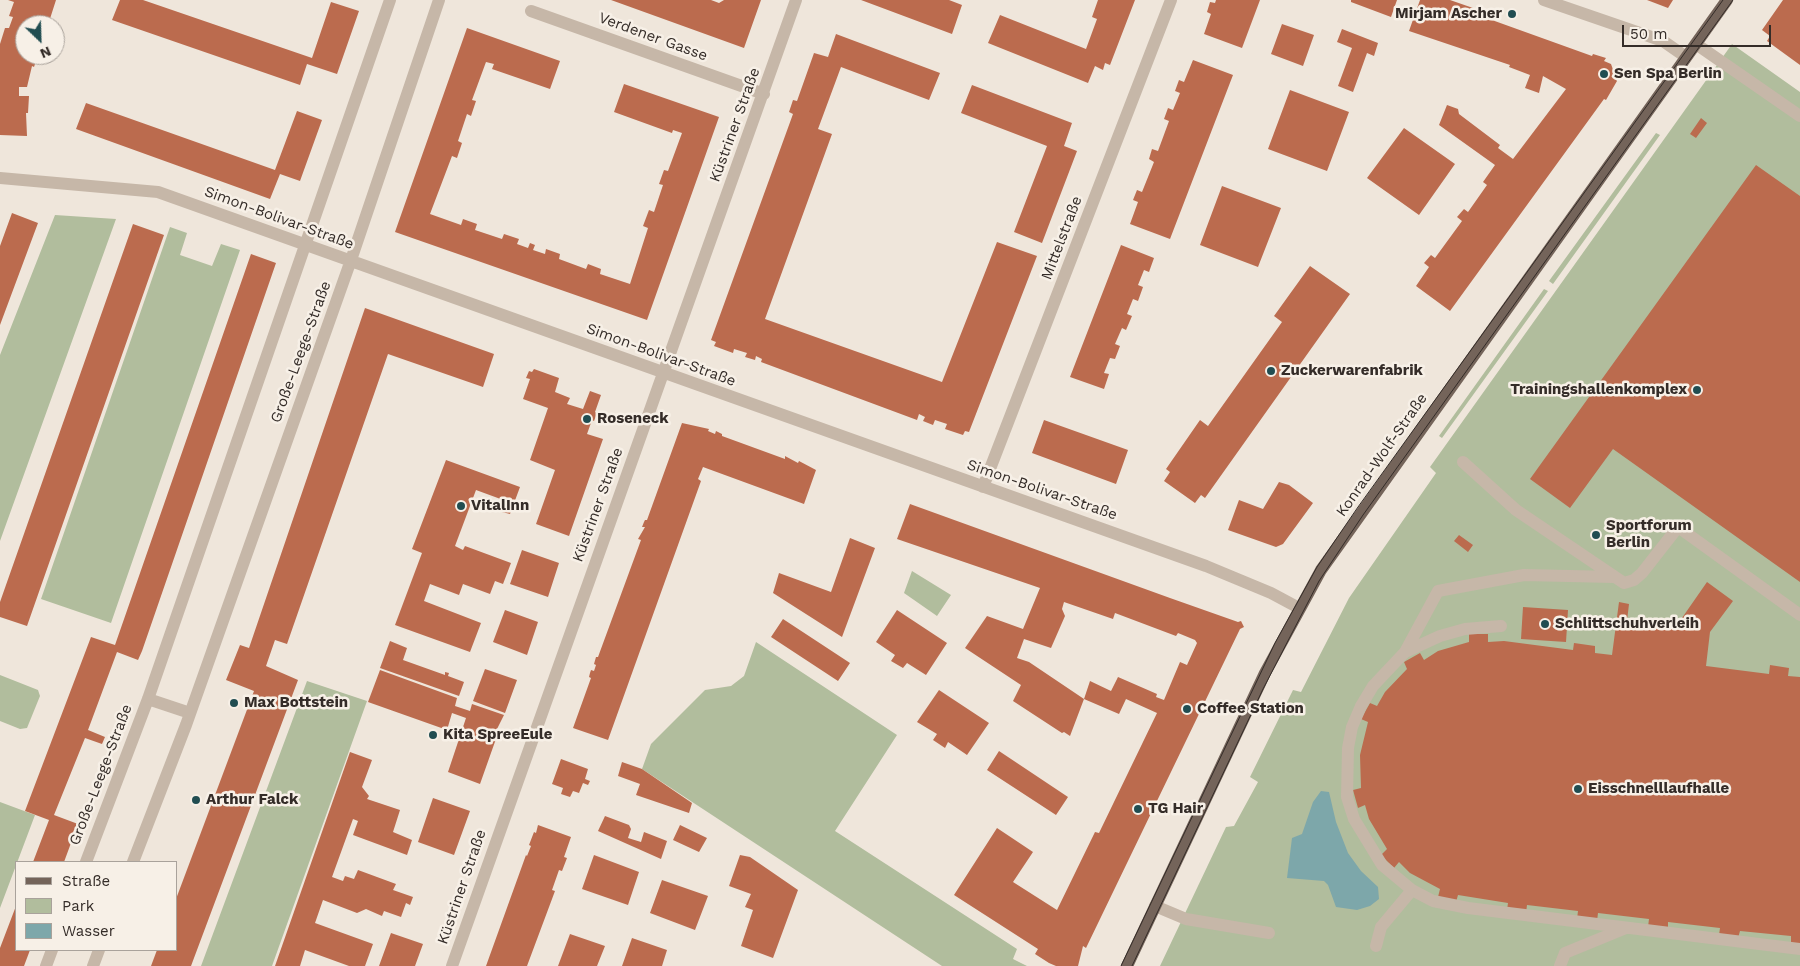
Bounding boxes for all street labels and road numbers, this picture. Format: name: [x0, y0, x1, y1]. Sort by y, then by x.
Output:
street label: Verdener Gasse: [596, 9, 710, 65]
street label: Küstriner Straße: [706, 65, 764, 185]
street label: Simon-Bolivar-Straße: [202, 183, 356, 253]
street label: Mittelstraße: [1038, 194, 1086, 282]
street label: Große-Leege-Straße: [267, 279, 335, 425]
street label: Simon-Bolivar-Straße: [584, 320, 738, 390]
street label: Konrad-Wolf-Straße: [1333, 390, 1431, 520]
street label: Küstriner Straße: [569, 445, 627, 565]
street label: Simon-Bolivar-Straße: [964, 456, 1120, 524]
street label: Große-Leege-Straße: [66, 702, 136, 848]
street label: Küstriner Straße: [434, 827, 490, 947]

